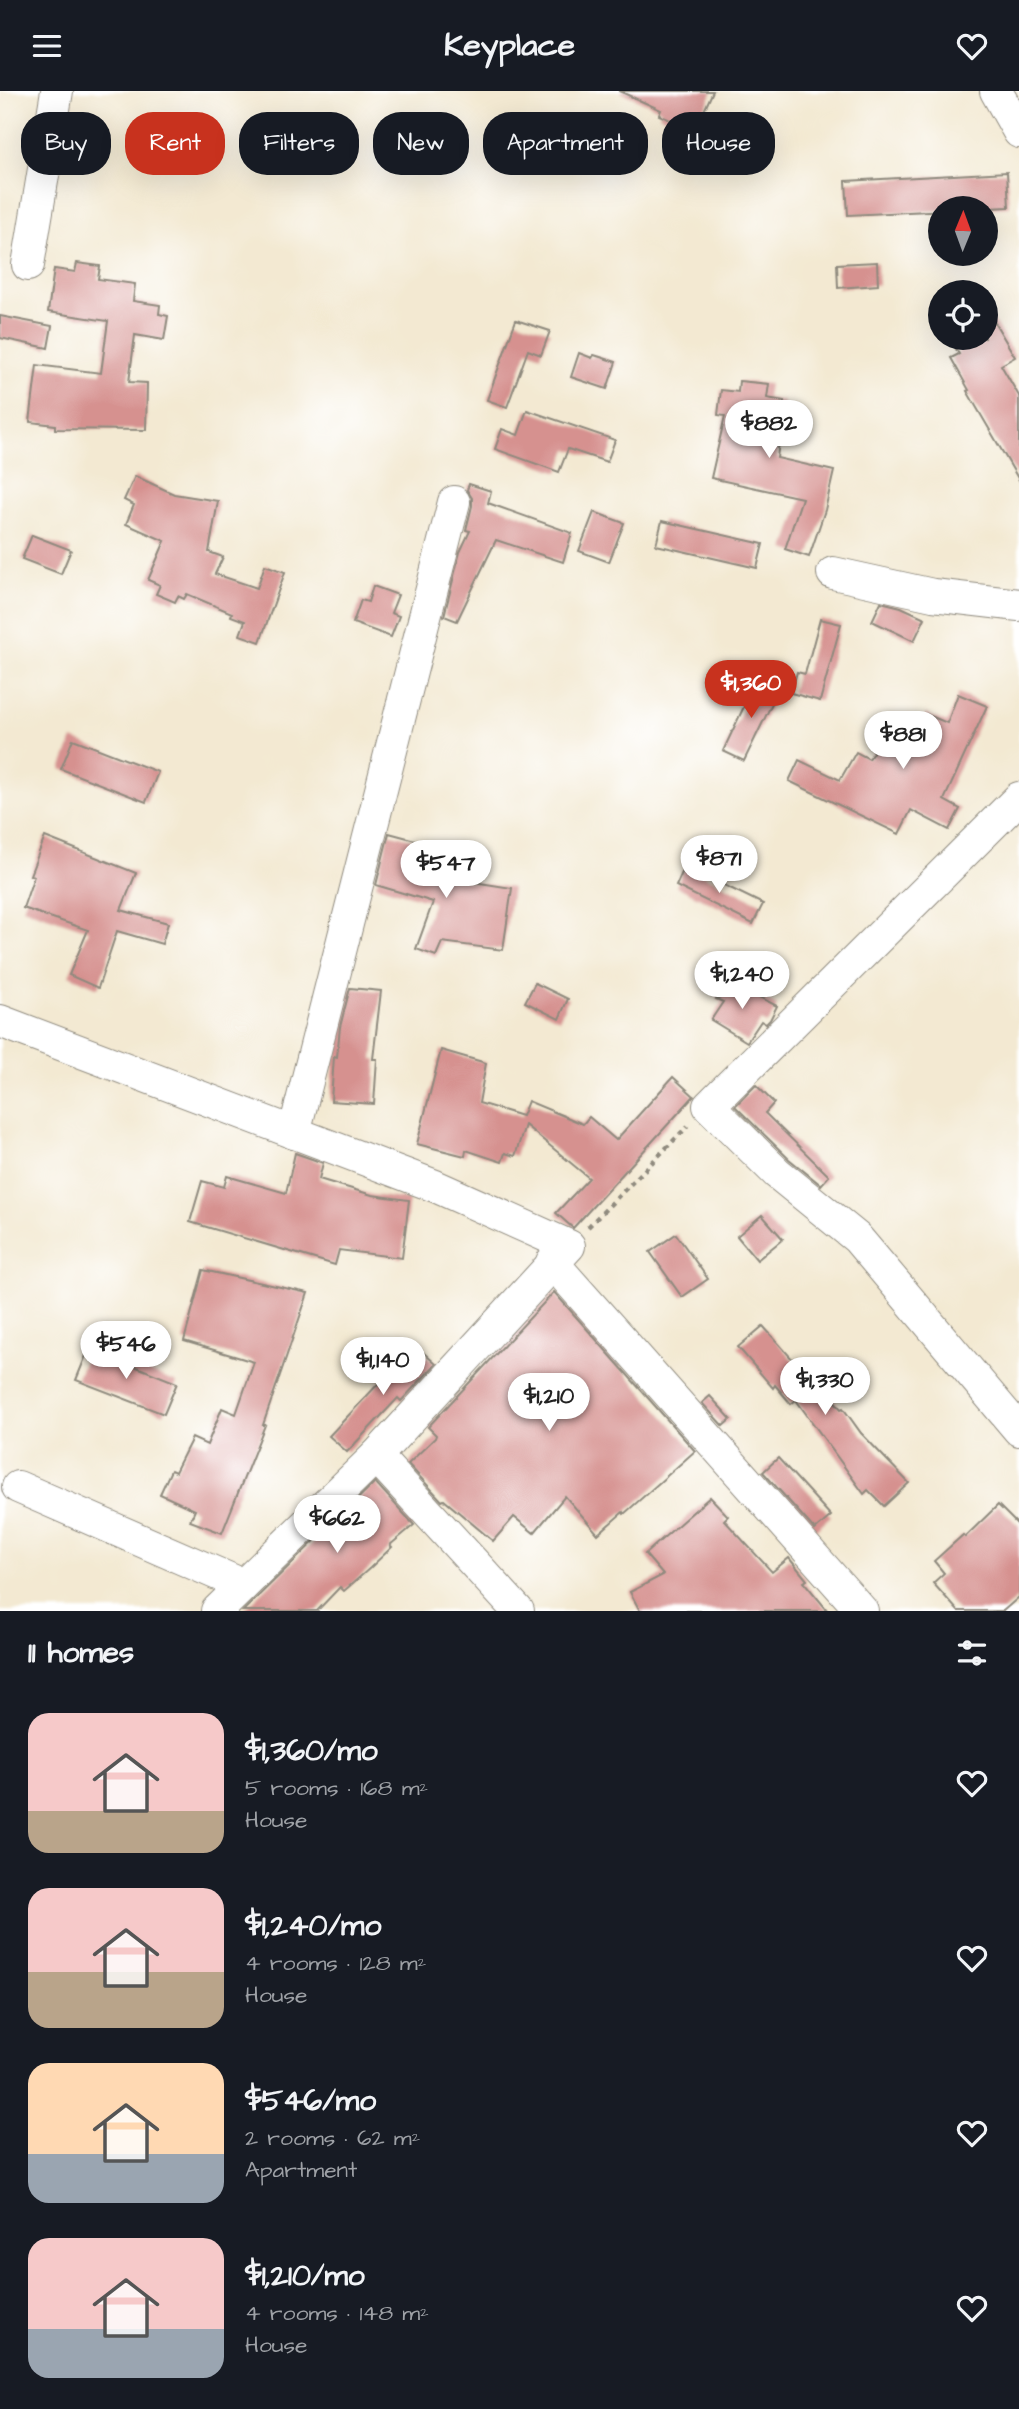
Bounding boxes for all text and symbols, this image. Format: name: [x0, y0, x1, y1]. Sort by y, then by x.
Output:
text: Keyplace: [444, 23, 575, 68]
icon: menu: [28, 27, 66, 65]
icon: heart: [953, 27, 991, 65]
chip: Buy: [21, 112, 111, 175]
chip: Rent: [125, 112, 225, 175]
chip: Filters: [239, 112, 359, 175]
chip: New: [373, 112, 469, 175]
chip: Apartment: [483, 112, 648, 175]
chip: House: [662, 112, 775, 175]
north arrow: [928, 196, 998, 266]
map controls: [928, 196, 998, 350]
button: locate: [928, 280, 998, 350]
pin: $882: [728, 401, 810, 460]
text: $882: [741, 407, 797, 439]
pin: $1,360: [694, 661, 808, 720]
text: $1,360: [721, 667, 781, 699]
pin: $881: [862, 711, 944, 771]
text: $881: [880, 718, 926, 750]
pin: $871: [678, 835, 760, 895]
pin: $547: [405, 841, 487, 900]
text: $871: [697, 842, 741, 874]
text: $547: [417, 847, 475, 879]
pin: $1,240: [685, 951, 799, 1011]
text: $1,240: [710, 958, 774, 990]
pin: $546: [85, 1321, 167, 1381]
text: $546: [96, 1328, 156, 1360]
pin: $1,140: [326, 1337, 440, 1397]
text: $1,140: [357, 1344, 409, 1376]
pin: $1,330: [768, 1357, 882, 1417]
text: $1,330: [796, 1364, 854, 1396]
pin: $1,210: [492, 1373, 606, 1433]
text: $1,210: [524, 1380, 574, 1412]
pin: $662: [296, 1495, 378, 1555]
text: $662: [310, 1502, 364, 1534]
text: 11 homes: [28, 1632, 134, 1674]
icon: filters: [953, 1634, 991, 1672]
text: $1,360/mo: [245, 1730, 378, 1772]
icon: home: [84, 1741, 168, 1825]
icon: heart: [953, 1764, 991, 1802]
text: 5 rooms · 168 m²: [245, 1772, 428, 1804]
text: House: [245, 1804, 308, 1836]
text: $1,240/mo: [245, 1905, 381, 1947]
icon: home: [84, 1916, 168, 2000]
icon: heart: [953, 1939, 991, 1977]
text: 4 rooms · 128 m²: [245, 1947, 426, 1979]
text: House: [245, 1979, 308, 2011]
text: $546/mo: [245, 2080, 376, 2122]
icon: home: [84, 2091, 168, 2175]
icon: heart: [953, 2114, 991, 2152]
text: 2 rooms · 62 m²: [245, 2122, 420, 2154]
text: Apartment: [245, 2154, 357, 2186]
text: $1,210/mo: [245, 2255, 365, 2297]
icon: home: [84, 2266, 168, 2350]
icon: heart: [953, 2289, 991, 2327]
text: 4 rooms · 148 m²: [245, 2297, 429, 2329]
text: House: [245, 2329, 308, 2361]

